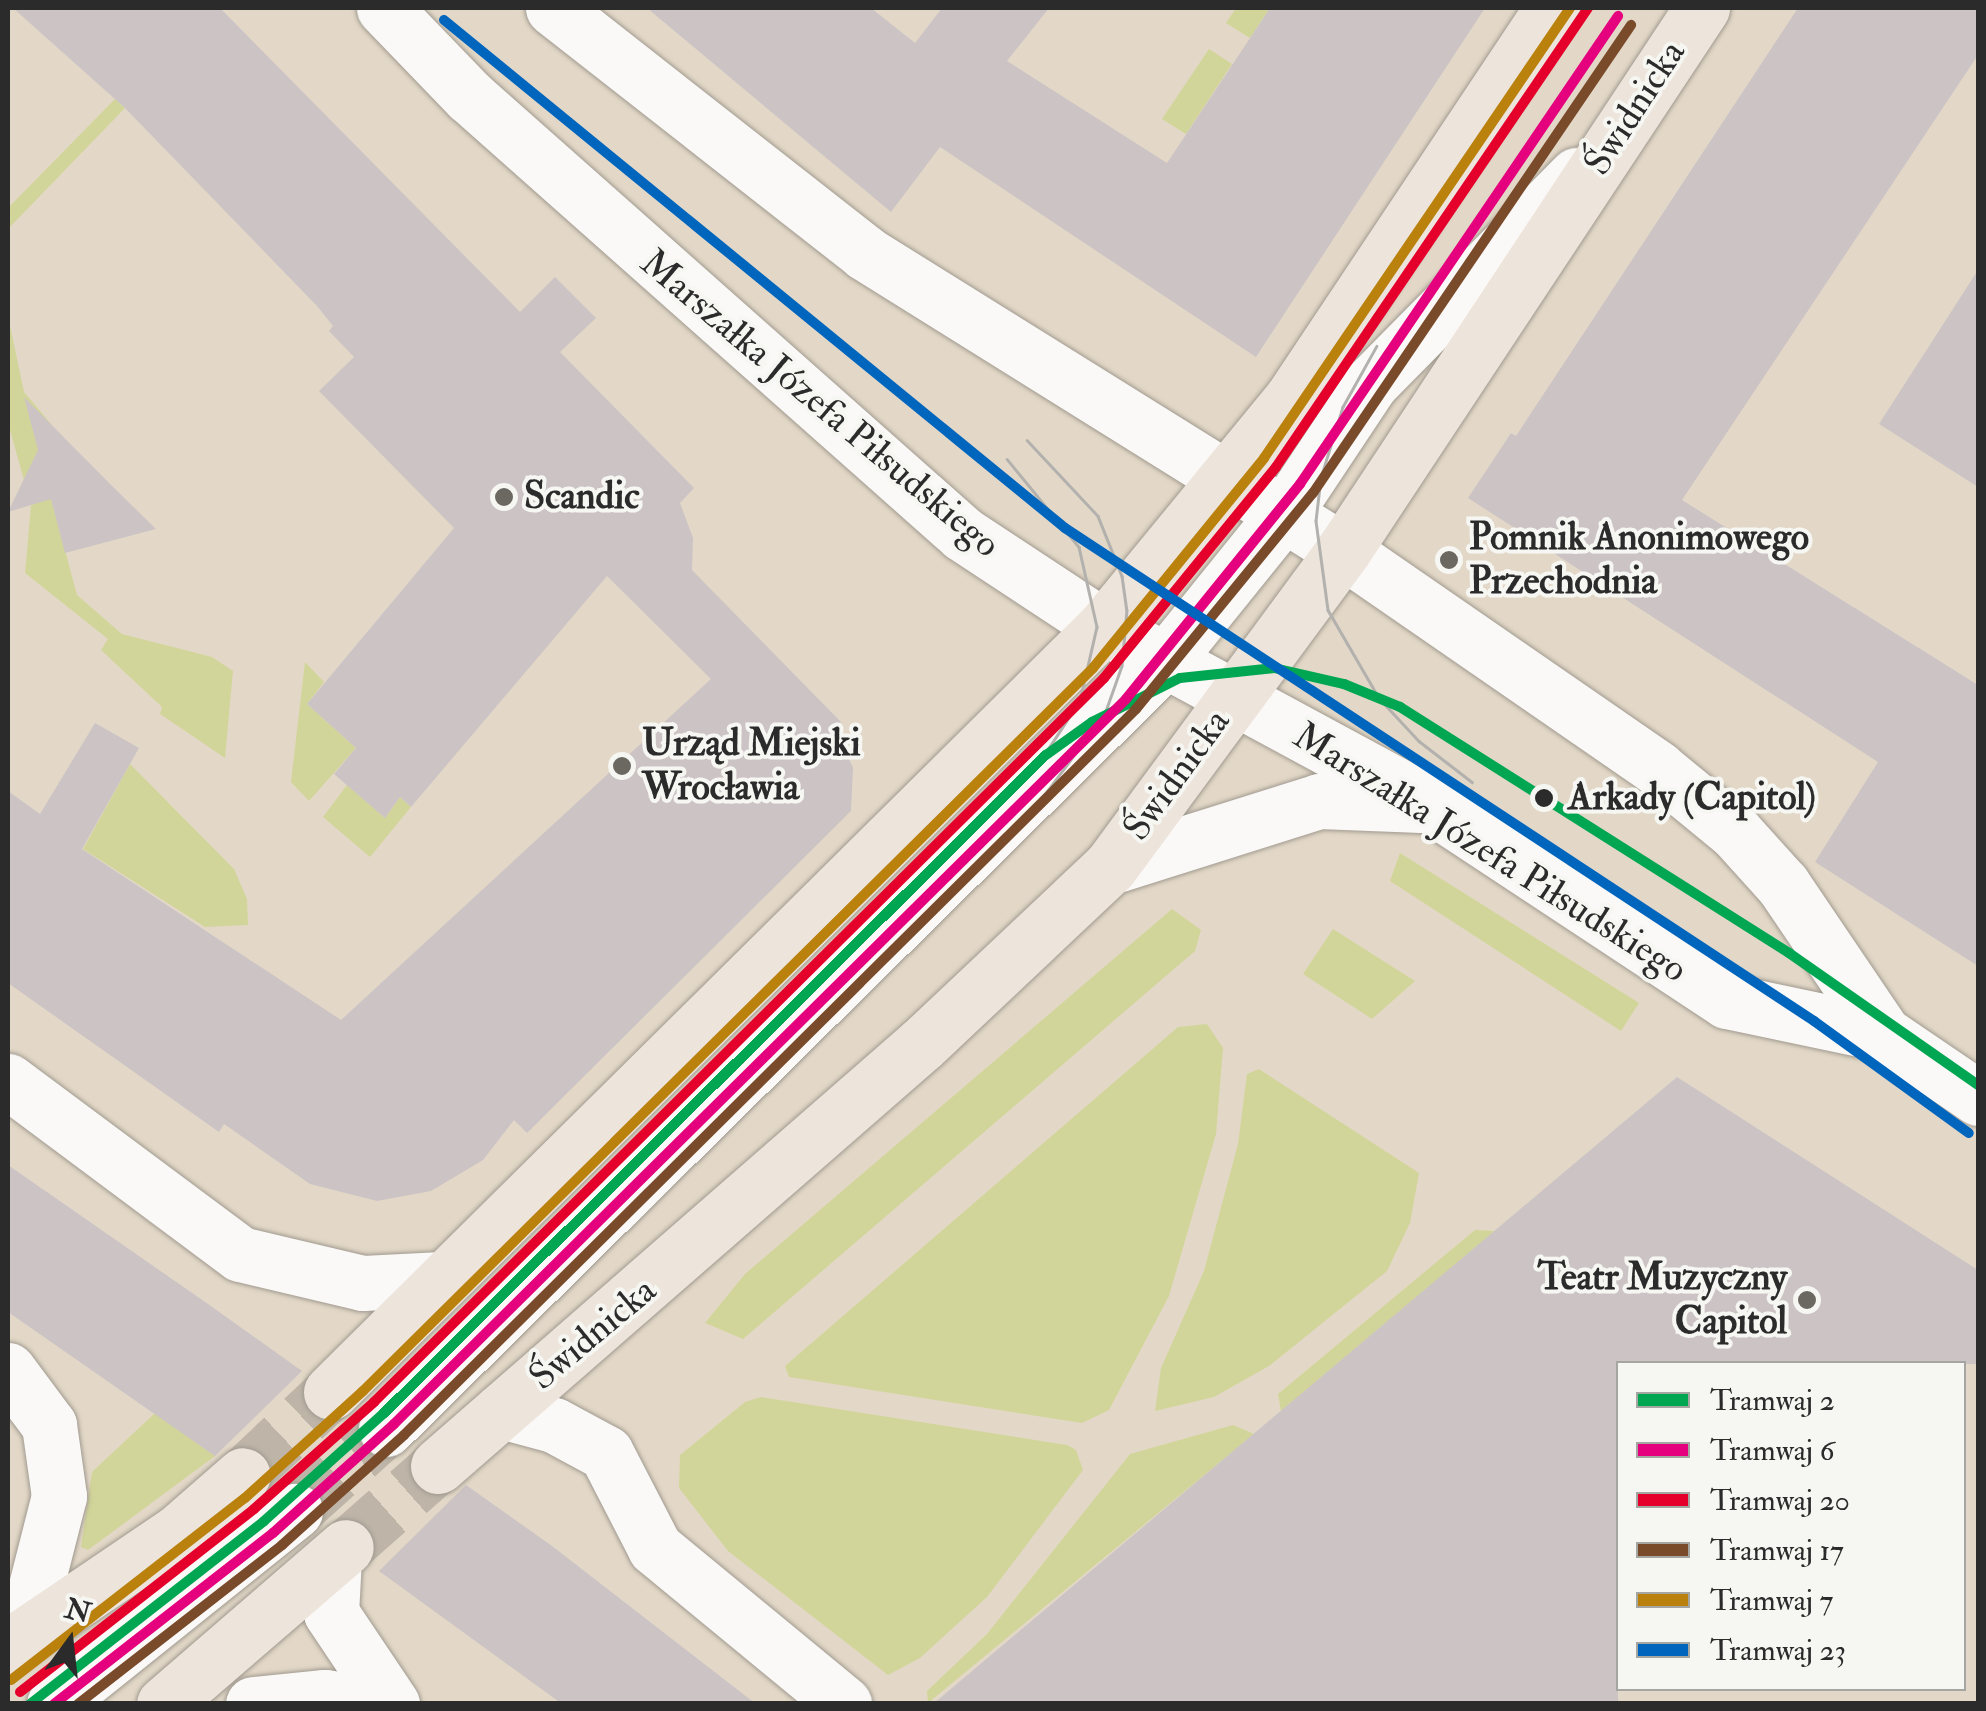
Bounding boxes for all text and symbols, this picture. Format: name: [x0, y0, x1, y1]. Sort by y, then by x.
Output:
street label: Świdnicka: [1575, 32, 1695, 184]
street label: Marszałka Józefa Piłsudskiego: [631, 240, 1009, 568]
place label: Scandic: [524, 474, 640, 520]
marker: Scandic: [493, 486, 515, 508]
place label: Pomnik Anonimowego Przechodnia: [1469, 515, 1809, 604]
marker: Pomnik Anonimowego Przechodnia: [1438, 549, 1460, 571]
street label: Świdnicka: [1114, 700, 1240, 850]
street label: Marszałka Józefa Piłsudskiego: [1285, 713, 1695, 993]
place label: Urząd Miejski Wrocławia: [642, 721, 861, 811]
marker: Urząd Miejski Wrocławia: [611, 755, 633, 777]
place label: Arkady (Capitol): [1568, 775, 1816, 821]
marker: Arkady (Capitol): [1529, 783, 1559, 813]
place label: Teatr Muzyczny Capitol: [1537, 1255, 1787, 1344]
street label: Świdnicka: [520, 1268, 666, 1400]
marker: Teatr Muzyczny Capitol: [1796, 1289, 1818, 1311]
legend: [1616, 1361, 1966, 1691]
text: Tramwaj 2: [1710, 1382, 1835, 1419]
text: Tramwaj 6: [1710, 1432, 1835, 1469]
text: Tramwaj 20: [1710, 1482, 1850, 1519]
text: Tramwaj 17: [1710, 1532, 1844, 1569]
text: Tramwaj 7: [1710, 1582, 1833, 1619]
north arrow: [20, 1591, 120, 1691]
text: N: [61, 1591, 95, 1632]
text: Tramwaj 23: [1710, 1632, 1846, 1669]

